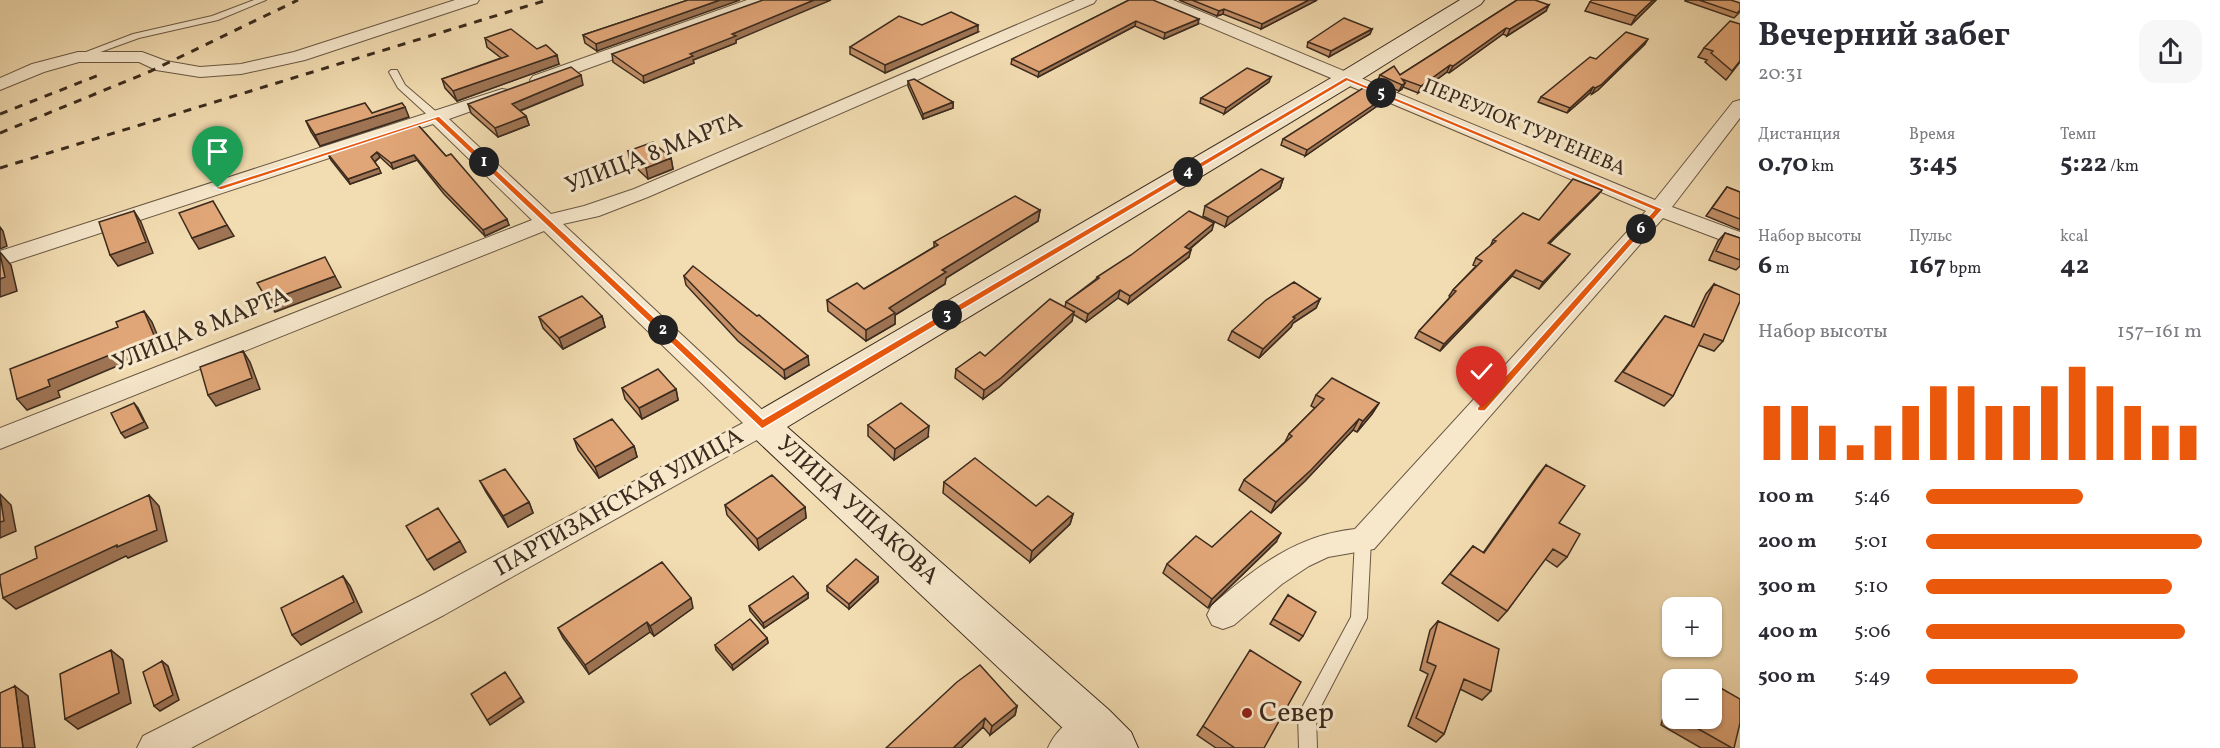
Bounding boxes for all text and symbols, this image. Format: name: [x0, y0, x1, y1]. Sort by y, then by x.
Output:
text: Вечерний забег: [1758, 14, 2010, 60]
button: share: [2139, 20, 2202, 83]
text: 20:31: [1758, 60, 1803, 88]
street label: ПЕРЕУЛОК ТУРГЕНЕВА: [1418, 72, 1630, 184]
pin: 5: [1366, 78, 1396, 108]
text: 5: [1377, 82, 1385, 104]
street label: УЛИЦА 8 МАРТА: [561, 105, 748, 203]
text: Дистанция: [1758, 124, 1840, 146]
text: Время: [1909, 124, 1955, 146]
text: Темп: [2060, 124, 2096, 146]
pin: [192, 126, 243, 188]
icon: arrive: [201, 135, 234, 168]
text: 0.70: [1758, 146, 1808, 182]
text: 3:45: [1909, 146, 1958, 182]
text: 5:22: [2060, 146, 2107, 182]
pin: 1: [469, 147, 499, 177]
text: 1: [481, 151, 487, 173]
text: km: [1808, 156, 1834, 178]
text: /km: [2107, 156, 2139, 178]
pin: 4: [1173, 157, 1203, 187]
text: 4: [1183, 161, 1193, 183]
pin: 6: [1626, 214, 1656, 244]
text: 6: [1637, 218, 1645, 240]
text: Набор высоты: [1758, 226, 1862, 248]
text: Пульс: [1909, 226, 1952, 248]
text: kcal: [2060, 226, 2088, 248]
text: 6: [1758, 248, 1772, 284]
text: 167: [1909, 248, 1946, 284]
text: 42: [2060, 248, 2089, 284]
text: m: [1772, 258, 1790, 280]
text: bpm: [1946, 258, 1981, 280]
street label: УЛИЦА 8 МАРТА: [108, 279, 294, 381]
pin: 3: [932, 300, 962, 330]
text: 3: [943, 304, 951, 326]
pin: 2: [648, 315, 678, 345]
text: Набор высоты: [1758, 318, 1888, 346]
text: 157–161 m: [2117, 318, 2202, 346]
text: 2: [659, 319, 667, 341]
pin: [1456, 346, 1507, 408]
icon: check: [1465, 355, 1498, 388]
street label: ПАРТИЗАНСКАЯ УЛИЦА: [488, 420, 750, 586]
street label: УЛИЦА УШАКОВА: [768, 429, 946, 594]
text: 100 m: [1758, 483, 1814, 511]
text: 5:46: [1854, 483, 1890, 511]
text: 200 m: [1758, 528, 1816, 556]
text: 5:01: [1854, 528, 1888, 556]
text: 300 m: [1758, 573, 1816, 601]
text: 5:10: [1854, 573, 1888, 601]
map controls: [1662, 597, 1722, 729]
button: +: [1662, 597, 1722, 657]
text: 400 m: [1758, 618, 1818, 646]
text: 5:06: [1854, 618, 1891, 646]
text: 500 m: [1758, 663, 1816, 691]
text: 5:49: [1854, 663, 1890, 691]
button: −: [1662, 669, 1722, 729]
place label: Север: [1259, 694, 1334, 733]
marker: Север: [1240, 706, 1254, 720]

